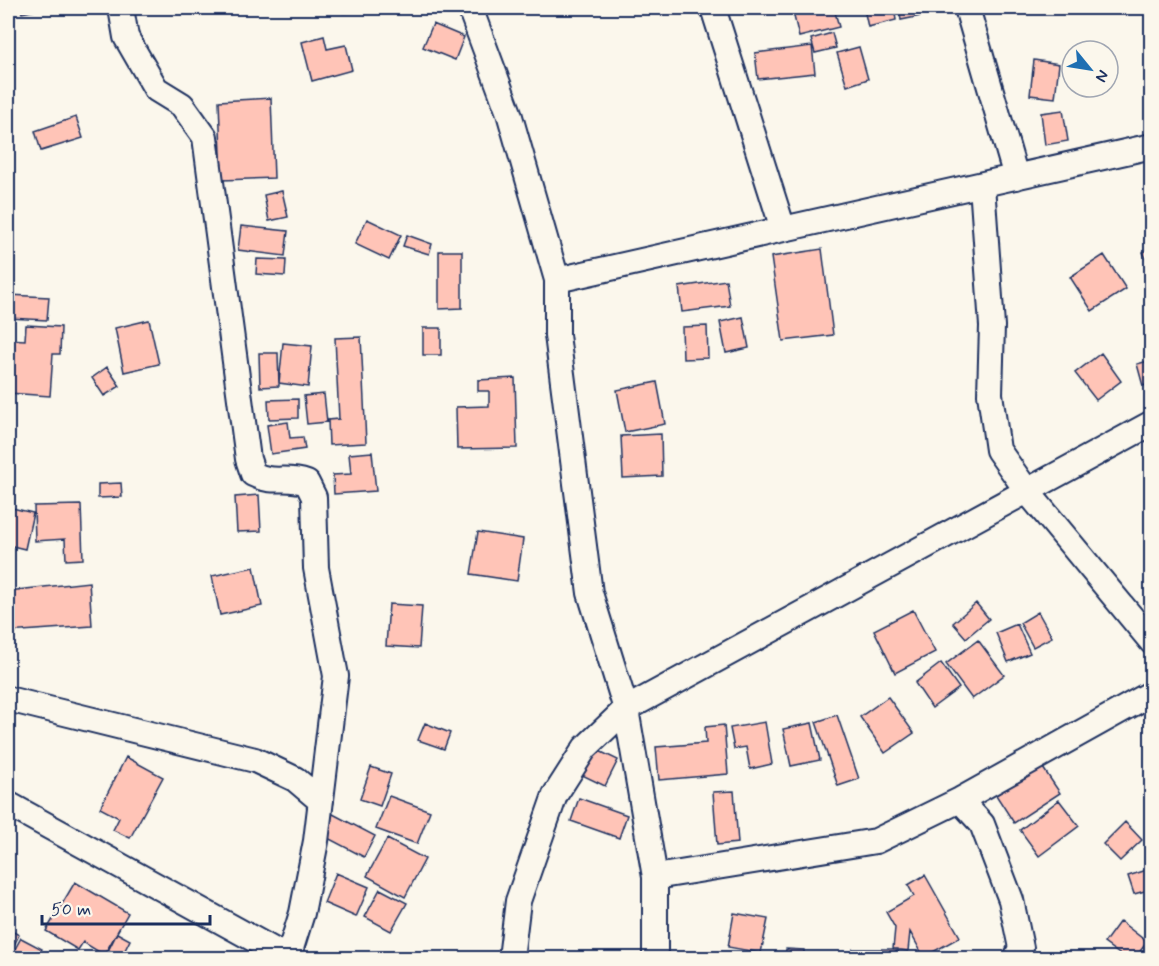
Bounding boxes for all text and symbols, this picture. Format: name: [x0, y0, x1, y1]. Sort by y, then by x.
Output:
north arrow: [1060, 39, 1120, 99]
text: N: [1090, 66, 1113, 86]
scale bar: [42, 888, 210, 926]
text: 50 m: [51, 898, 91, 922]

